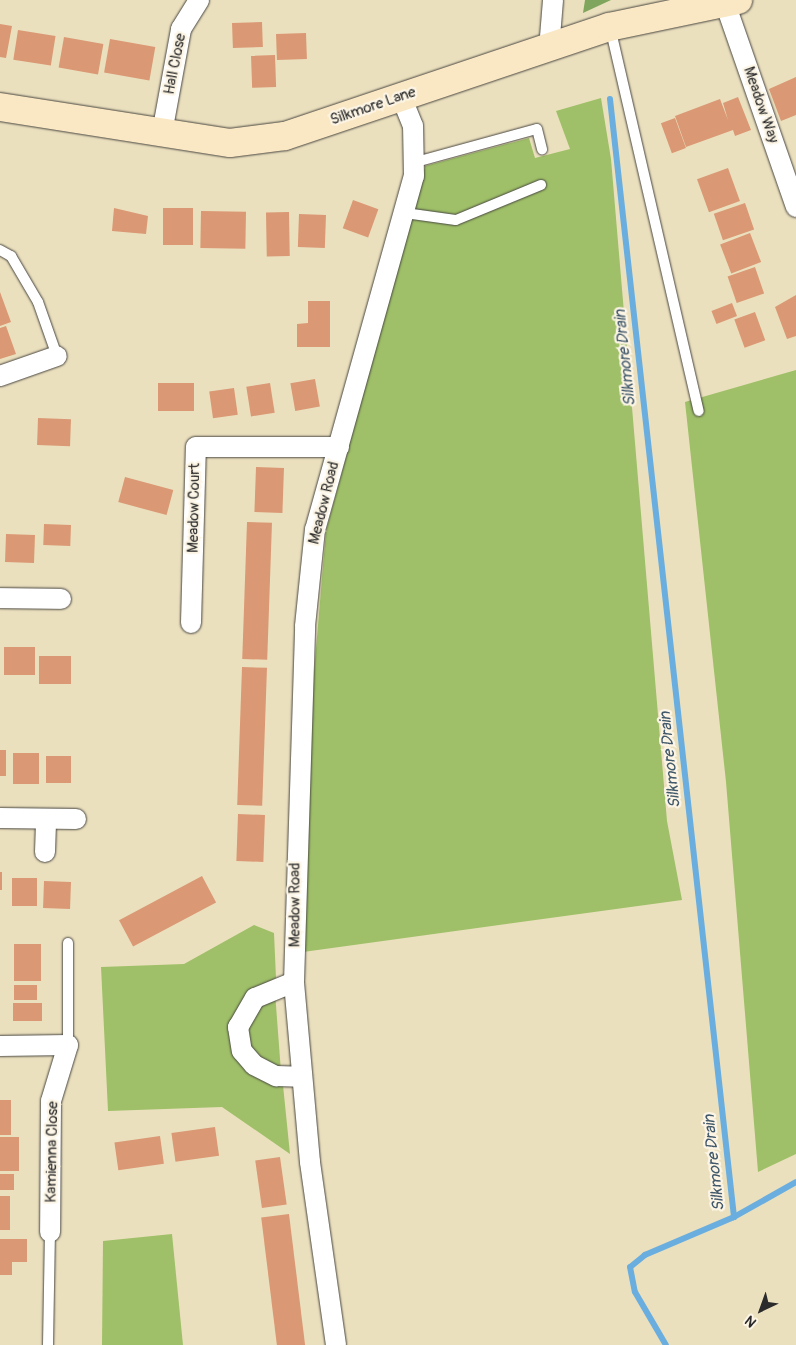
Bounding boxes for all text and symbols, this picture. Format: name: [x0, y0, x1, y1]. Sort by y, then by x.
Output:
street label: Hall Close: [160, 32, 190, 96]
street label: Meadow Way: [740, 64, 782, 146]
street label: Silkmore Lane: [328, 83, 418, 129]
water label: Silkmore Drain: [610, 309, 640, 407]
street label: Meadow Road: [305, 460, 343, 546]
street label: Meadow Court: [184, 463, 204, 553]
water label: Silkmore Drain: [655, 711, 685, 809]
street label: Meadow Road: [286, 863, 304, 947]
street label: Kamienna Close: [42, 1101, 62, 1203]
water label: Silkmore Drain: [699, 1114, 729, 1212]
north arrow: [736, 1285, 786, 1335]
text: N: [741, 1312, 760, 1331]

